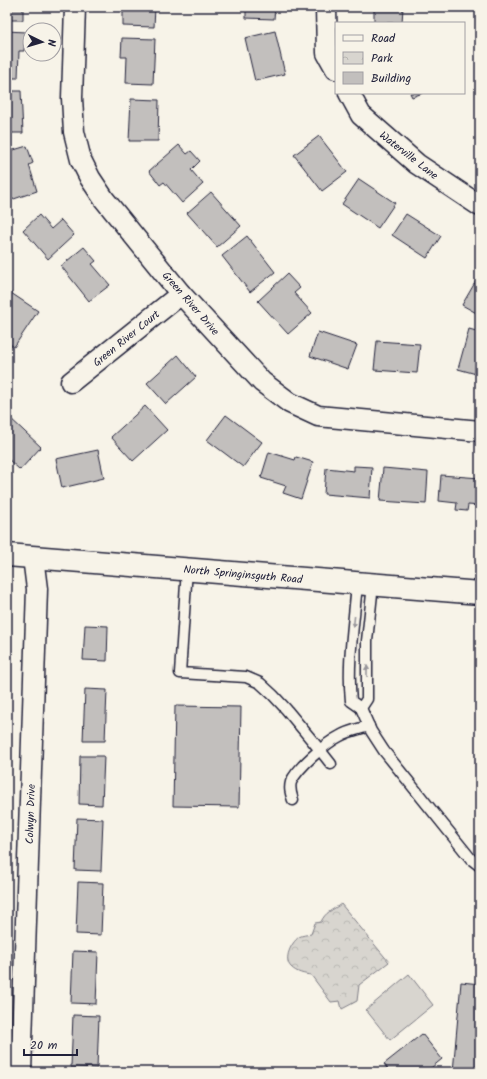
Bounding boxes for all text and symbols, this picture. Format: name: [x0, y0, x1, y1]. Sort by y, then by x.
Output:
north arrow: [22, 22, 62, 62]
legend: [335, 22, 465, 94]
text: Road: [371, 29, 396, 48]
text: N: [42, 39, 60, 47]
text: Park: [371, 49, 393, 68]
text: Building: [371, 69, 411, 88]
street label: Waterville Lane: [375, 127, 442, 185]
street label: Green River Drive: [157, 267, 223, 340]
street label: Green River Court: [89, 306, 165, 372]
street label: North Springinsguth Road: [183, 561, 304, 589]
one-way arrow: [350, 616, 357, 628]
one-way arrow: [364, 664, 370, 677]
street label: Colwyn Drive: [21, 784, 41, 844]
scale bar: [24, 1031, 77, 1057]
text: 20 m: [30, 1036, 58, 1055]

